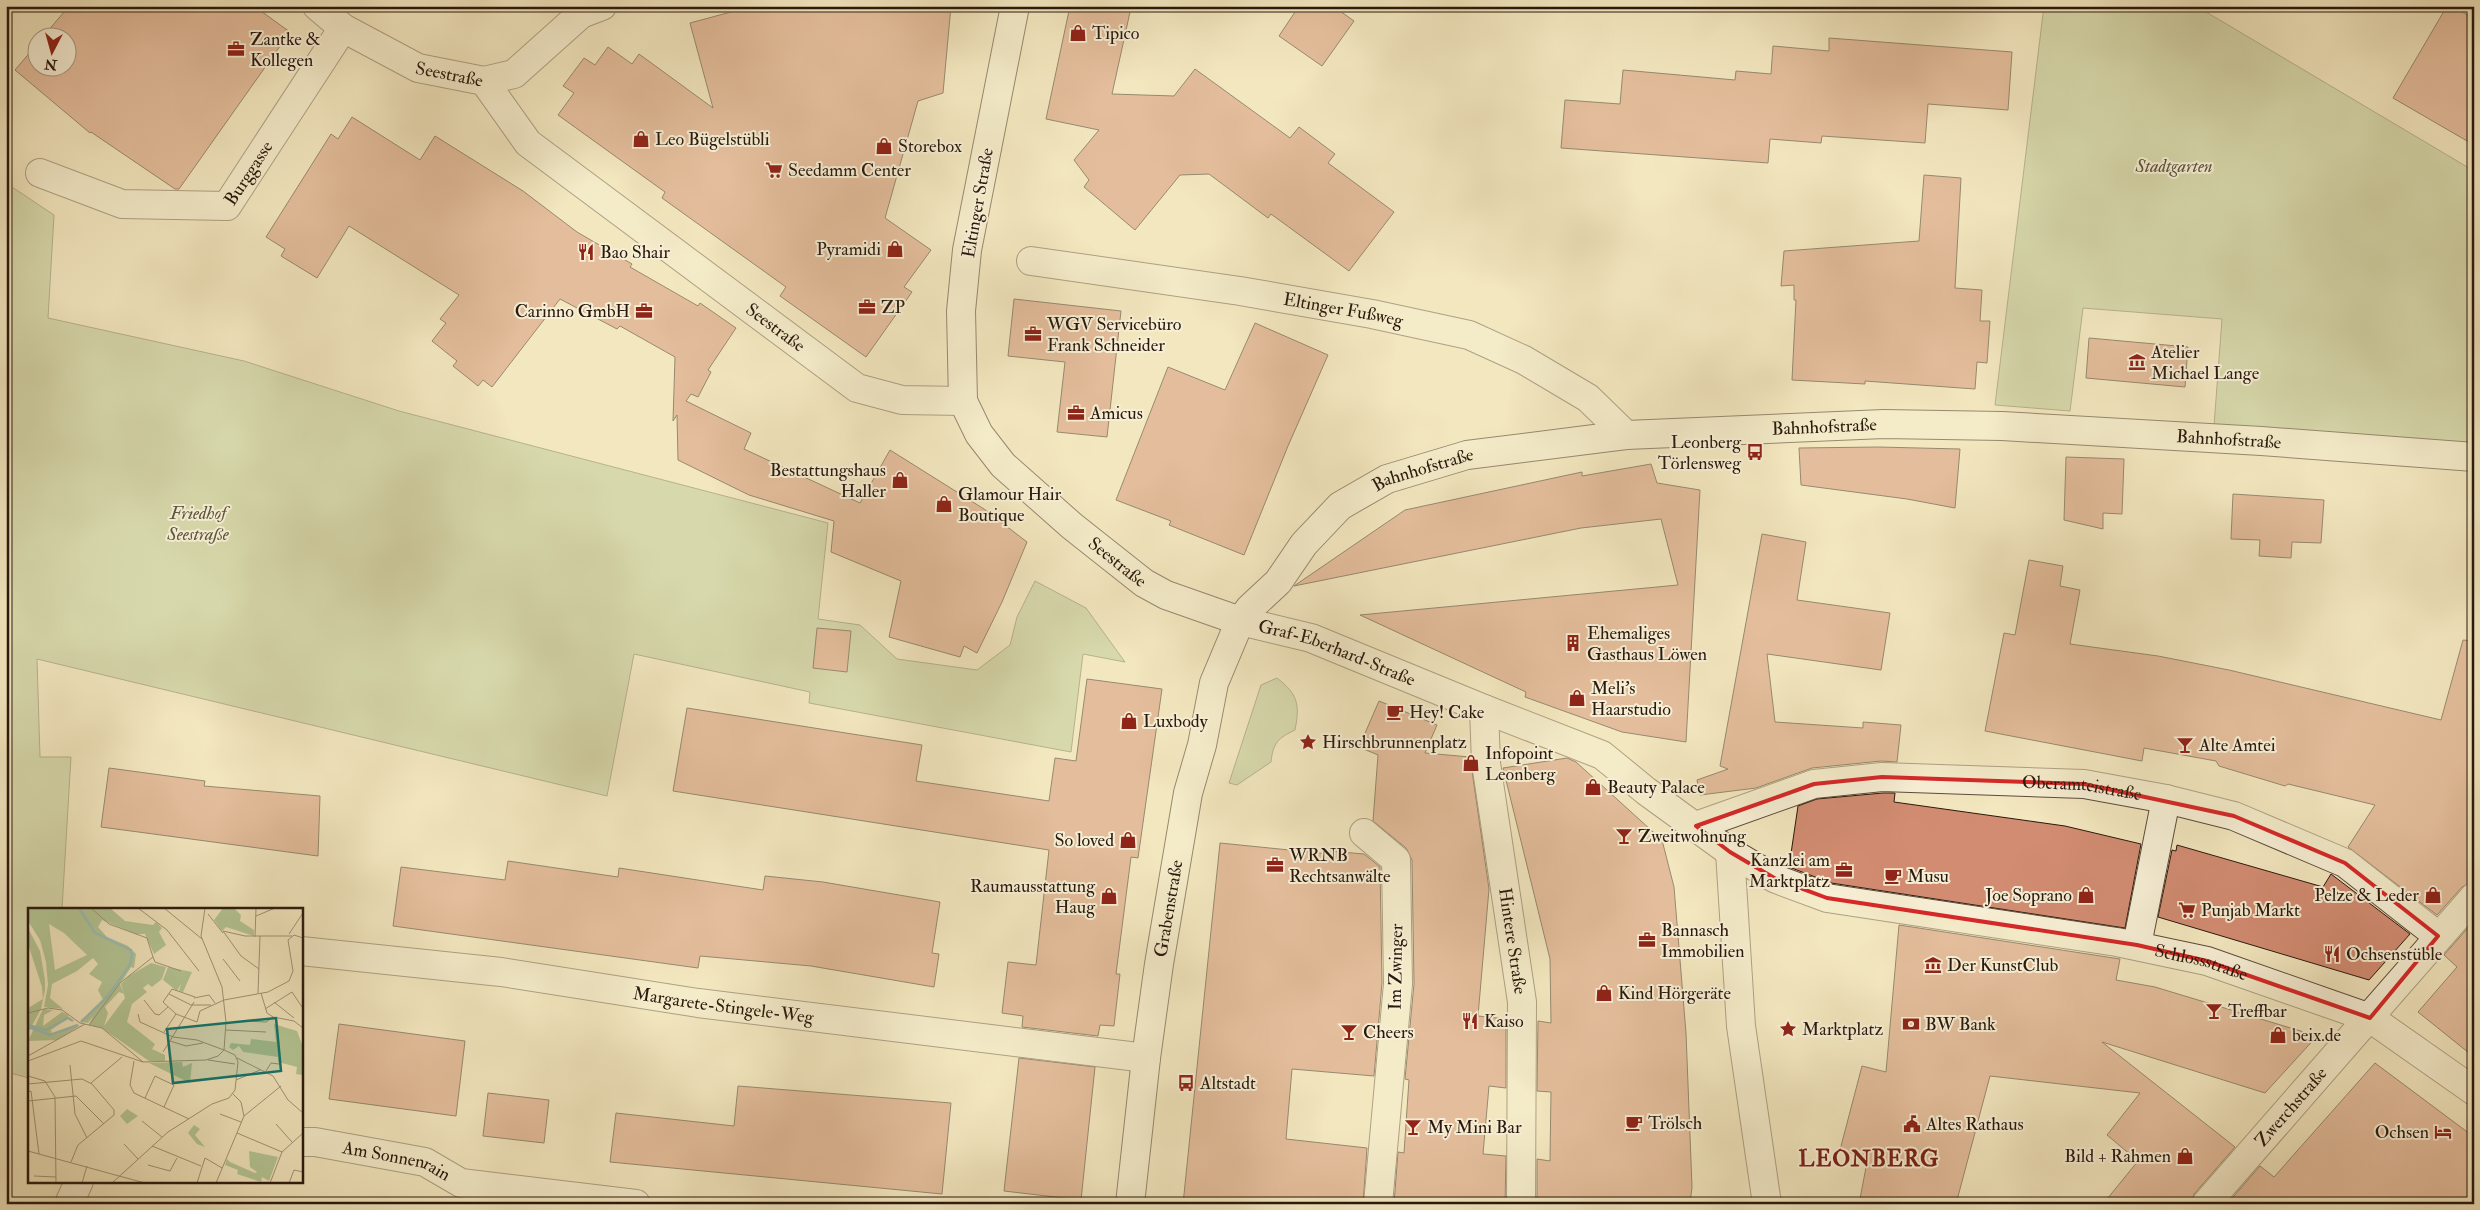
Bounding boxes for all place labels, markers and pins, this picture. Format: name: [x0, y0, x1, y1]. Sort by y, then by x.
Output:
place label: Tipico: [1092, 22, 1140, 45]
shop icon: Tipico: [1068, 23, 1088, 43]
place label: Zantke & Kollegen: [250, 28, 321, 72]
office icon: Zantke & Kollegen: [226, 39, 246, 59]
place label: Leo Bügelstübli: [655, 128, 770, 151]
shop icon: Leo Bügelstübli: [631, 129, 651, 149]
place label: Storebox: [898, 135, 962, 158]
shop icon: Storebox: [874, 136, 894, 156]
place label: Seedamm Center: [788, 159, 911, 182]
supermarket icon: Seedamm Center: [764, 160, 784, 180]
place label: Pyramidi: [816, 238, 881, 261]
shop icon: Pyramidi: [885, 239, 905, 259]
place label: Bao Shair: [600, 241, 670, 264]
restaurant icon: Bao Shair: [576, 242, 596, 262]
place label: ZP: [881, 296, 906, 319]
office icon: ZP: [857, 297, 877, 317]
place label: Carinno GmbH: [515, 300, 630, 323]
office icon: Carinno GmbH: [634, 301, 654, 321]
place label: WGV Servicebüro Frank Schneider: [1046, 313, 1182, 357]
office icon: WGV Servicebüro Frank Schneider: [1023, 324, 1043, 344]
place label: Atelier Michael Lange: [2150, 341, 2260, 385]
museum icon: Atelier Michael Lange: [2127, 352, 2147, 372]
place label: Amicus: [1089, 402, 1143, 425]
office icon: Amicus: [1066, 403, 1086, 423]
place label: Leonberg Törlensweg: [1658, 431, 1742, 475]
bus stop icon: Leonberg Törlensweg: [1745, 442, 1765, 462]
place label: Bestattungshaus Haller: [770, 459, 886, 503]
shop icon: Bestattungshaus Haller: [890, 470, 910, 490]
place label: Glamour Hair Boutique: [958, 483, 1061, 527]
shop icon: Glamour Hair Boutique: [934, 494, 954, 514]
place label: Ehemaliges Gasthaus Löwen: [1587, 622, 1707, 666]
building icon: Ehemaliges Gasthaus Löwen: [1563, 633, 1583, 653]
place label: Meli's Haarstudio: [1591, 677, 1671, 721]
shop icon: Meli's Haarstudio: [1567, 688, 1587, 708]
place label: Hey! Cake: [1409, 701, 1485, 724]
cafe icon: Hey! Cake: [1385, 702, 1405, 722]
place label: Luxbody: [1143, 710, 1209, 733]
shop icon: Luxbody: [1119, 711, 1139, 731]
place label: Hirschbrunnenplatz: [1322, 731, 1467, 754]
place icon: Hirschbrunnenplatz: [1298, 732, 1318, 752]
place label: Alte Amtei: [2198, 734, 2276, 757]
bar icon: Alte Amtei: [2175, 735, 2195, 755]
place label: Infopoint Leonberg: [1485, 742, 1556, 786]
shop icon: Infopoint Leonberg: [1461, 753, 1481, 773]
place label: Beauty Palace: [1607, 776, 1705, 799]
shop icon: Beauty Palace: [1583, 777, 1603, 797]
place label: Zweitwohnung: [1638, 825, 1747, 848]
bar icon: Zweitwohnung: [1614, 826, 1634, 846]
place label: So loved: [1055, 829, 1114, 852]
shop icon: So loved: [1118, 830, 1138, 850]
place label: WRNB Rechtsanwälte: [1288, 844, 1391, 888]
place label: Kanzlei am Marktplatz: [1749, 849, 1830, 893]
office icon: WRNB Rechtsanwälte: [1265, 855, 1285, 875]
office icon: Kanzlei am Marktplatz: [1834, 860, 1854, 880]
place label: Musu: [1907, 865, 1949, 888]
cafe icon: Musu: [1883, 866, 1903, 886]
place label: Raumausstattung Haug: [970, 875, 1096, 919]
place label: Joe Soprano: [1984, 884, 2072, 907]
place label: Pelze & Leder: [2314, 884, 2419, 907]
shop icon: Joe Soprano: [2076, 885, 2096, 905]
shop icon: Pelze & Leder: [2423, 885, 2443, 905]
shop icon: Raumausstattung Haug: [1099, 886, 1119, 906]
place label: Punjab Markt: [2201, 899, 2300, 922]
supermarket icon: Punjab Markt: [2177, 900, 2197, 920]
place label: Bannasch Immobilien: [1661, 919, 1745, 963]
office icon: Bannasch Immobilien: [1637, 930, 1657, 950]
place label: Ochsenstüble: [2346, 943, 2443, 966]
restaurant icon: Ochsenstüble: [2322, 944, 2342, 964]
place label: Der KunstClub: [1947, 954, 2059, 977]
museum icon: Der KunstClub: [1923, 955, 1943, 975]
place label: Kind Hörgeräte: [1618, 982, 1731, 1005]
shop icon: Kind Hörgeräte: [1594, 983, 1614, 1003]
place label: Treffbar: [2228, 1000, 2287, 1023]
bar icon: Treffbar: [2204, 1001, 2224, 1021]
place label: Kaiso: [1484, 1010, 1524, 1033]
restaurant icon: Kaiso: [1460, 1011, 1480, 1031]
place label: BW Bank: [1925, 1013, 1996, 1036]
bank icon: BW Bank: [1901, 1014, 1921, 1034]
place label: Marktplatz: [1802, 1018, 1883, 1041]
place icon: Marktplatz: [1778, 1019, 1798, 1039]
place label: Cheers: [1363, 1021, 1414, 1044]
bar icon: Cheers: [1339, 1022, 1359, 1042]
place label: beix.de: [2292, 1024, 2341, 1047]
shop icon: beix.de: [2268, 1025, 2288, 1045]
place label: Altstadt: [1199, 1072, 1256, 1095]
bus stop icon: Altstadt: [1176, 1073, 1196, 1093]
place label: Trölsch: [1648, 1112, 1703, 1135]
cafe icon: Trölsch: [1624, 1113, 1644, 1133]
place label: Altes Rathaus: [1925, 1113, 2024, 1136]
public building icon: Altes Rathaus: [1902, 1114, 1922, 1134]
place label: My Mini Bar: [1427, 1116, 1522, 1139]
bar icon: My Mini Bar: [1403, 1117, 1423, 1137]
place label: Ochsen: [2375, 1121, 2429, 1144]
hotel icon: Ochsen: [2433, 1122, 2453, 1142]
place label: Bild + Rahmen: [2064, 1145, 2171, 1168]
shop icon: Bild + Rahmen: [2175, 1146, 2195, 1166]

